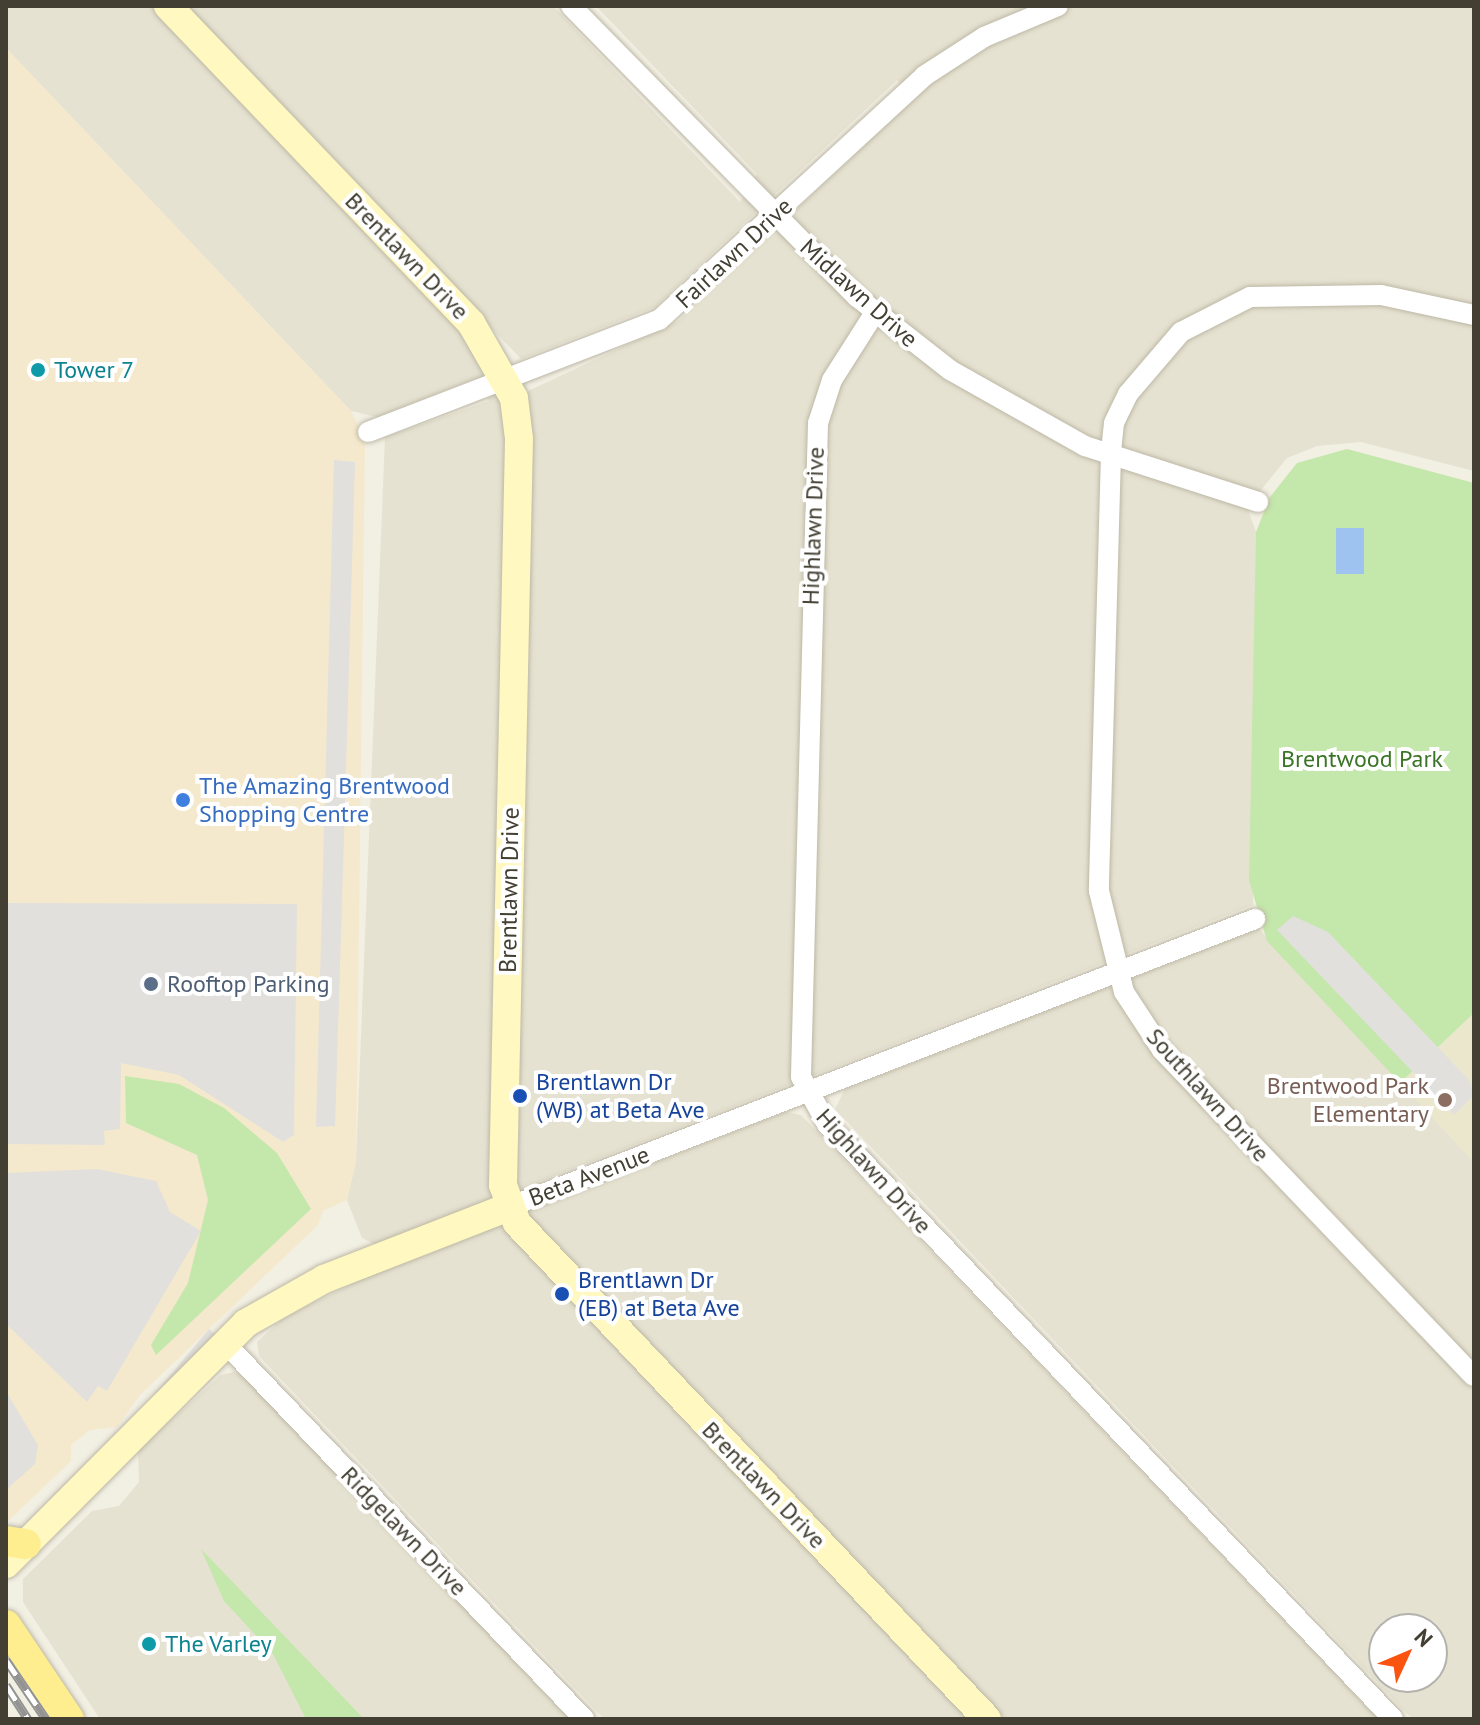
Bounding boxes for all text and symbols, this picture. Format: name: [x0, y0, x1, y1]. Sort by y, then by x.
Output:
street label: Brentlawn Drive: [339, 186, 475, 326]
street label: Fairlawn Drive: [670, 192, 798, 314]
street label: Midlawn Drive: [794, 233, 924, 353]
place label: Tower 7: [54, 356, 134, 384]
marker: Tower 7: [29, 361, 47, 379]
street label: Highlawn Drive: [796, 446, 830, 606]
park label: Brentwood Park: [1281, 745, 1443, 773]
place label: The Amazing Brentwood Shopping Centre: [199, 772, 451, 828]
marker: The Amazing Brentwood Shopping Centre: [174, 791, 192, 809]
street label: Brentlawn Drive: [493, 807, 525, 973]
place label: Rooftop Parking: [167, 970, 330, 998]
marker: Rooftop Parking: [142, 975, 160, 993]
street label: Southlawn Drive: [1141, 1022, 1275, 1168]
place label: Brentlawn Dr (WB) at Beta Ave: [536, 1068, 706, 1124]
place label: Brentwood Park Elementary: [1267, 1072, 1429, 1128]
marker: Brentlawn Dr (WB) at Beta Ave: [511, 1087, 529, 1105]
marker: Brentwood Park Elementary: [1436, 1091, 1454, 1109]
street label: Highlawn Drive: [810, 1102, 938, 1240]
street label: Beta Avenue: [524, 1140, 654, 1212]
place label: Brentlawn Dr (EB) at Beta Ave: [578, 1266, 741, 1322]
marker: Brentlawn Dr (EB) at Beta Ave: [553, 1285, 571, 1303]
street label: Brentlawn Drive: [696, 1415, 832, 1555]
street label: Ridgelawn Drive: [335, 1460, 473, 1602]
north arrow: [1368, 1613, 1448, 1693]
text: N: [1409, 1623, 1439, 1653]
place label: The Varley: [165, 1630, 272, 1658]
marker: The Varley: [140, 1635, 158, 1653]

